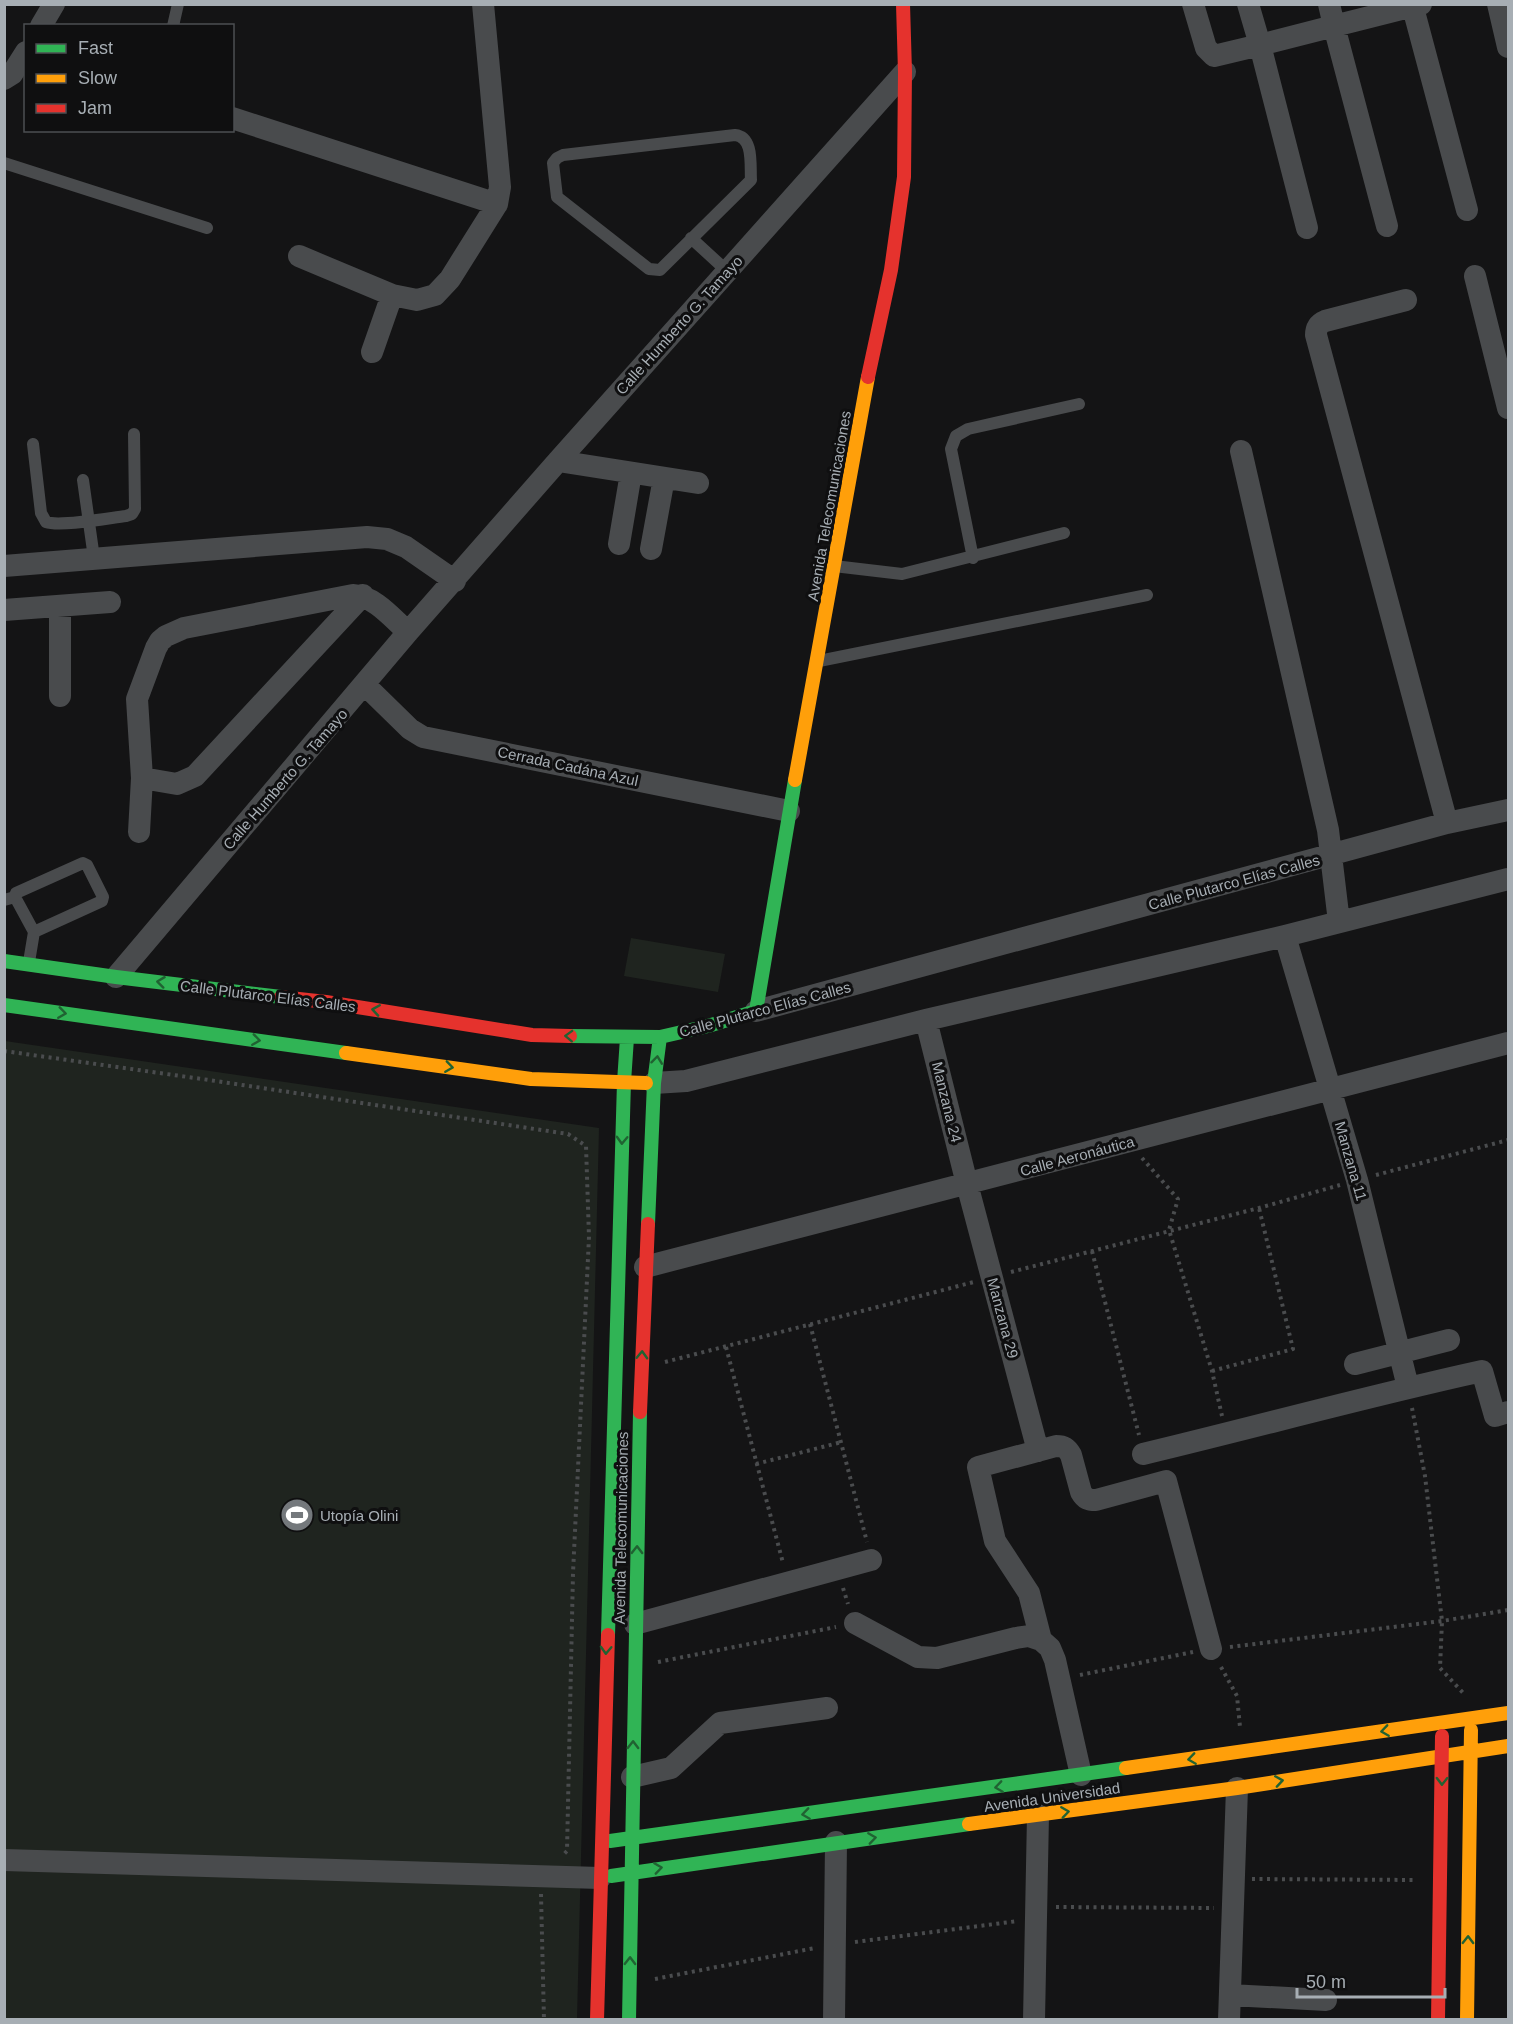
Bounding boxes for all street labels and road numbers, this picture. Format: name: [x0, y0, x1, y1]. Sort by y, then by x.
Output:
street label: Calle Humberto G. Tamayo: [612, 252, 746, 398]
street label: Avenida Telecomunicaciones: [804, 410, 854, 602]
street label: Calle Humberto G. Tamayo: [219, 705, 351, 853]
street label: Cerrada Cadána Azul: [496, 743, 640, 789]
street label: Calle Plutarco Elías Calles: [1146, 851, 1322, 913]
street label: Calle Plutarco Elías Calles: [179, 977, 357, 1015]
street label: Calle Plutarco Elías Calles: [677, 978, 853, 1040]
street label: Manzana 24: [929, 1060, 965, 1144]
street label: Manzana 11: [1332, 1120, 1370, 1202]
street label: Calle Aeronáutica: [1018, 1132, 1137, 1179]
street label: Manzana 29: [984, 1276, 1022, 1360]
street label: Avenida Telecomunicaciones: [611, 1431, 631, 1625]
street label: Avenida Universidad: [983, 1779, 1121, 1815]

